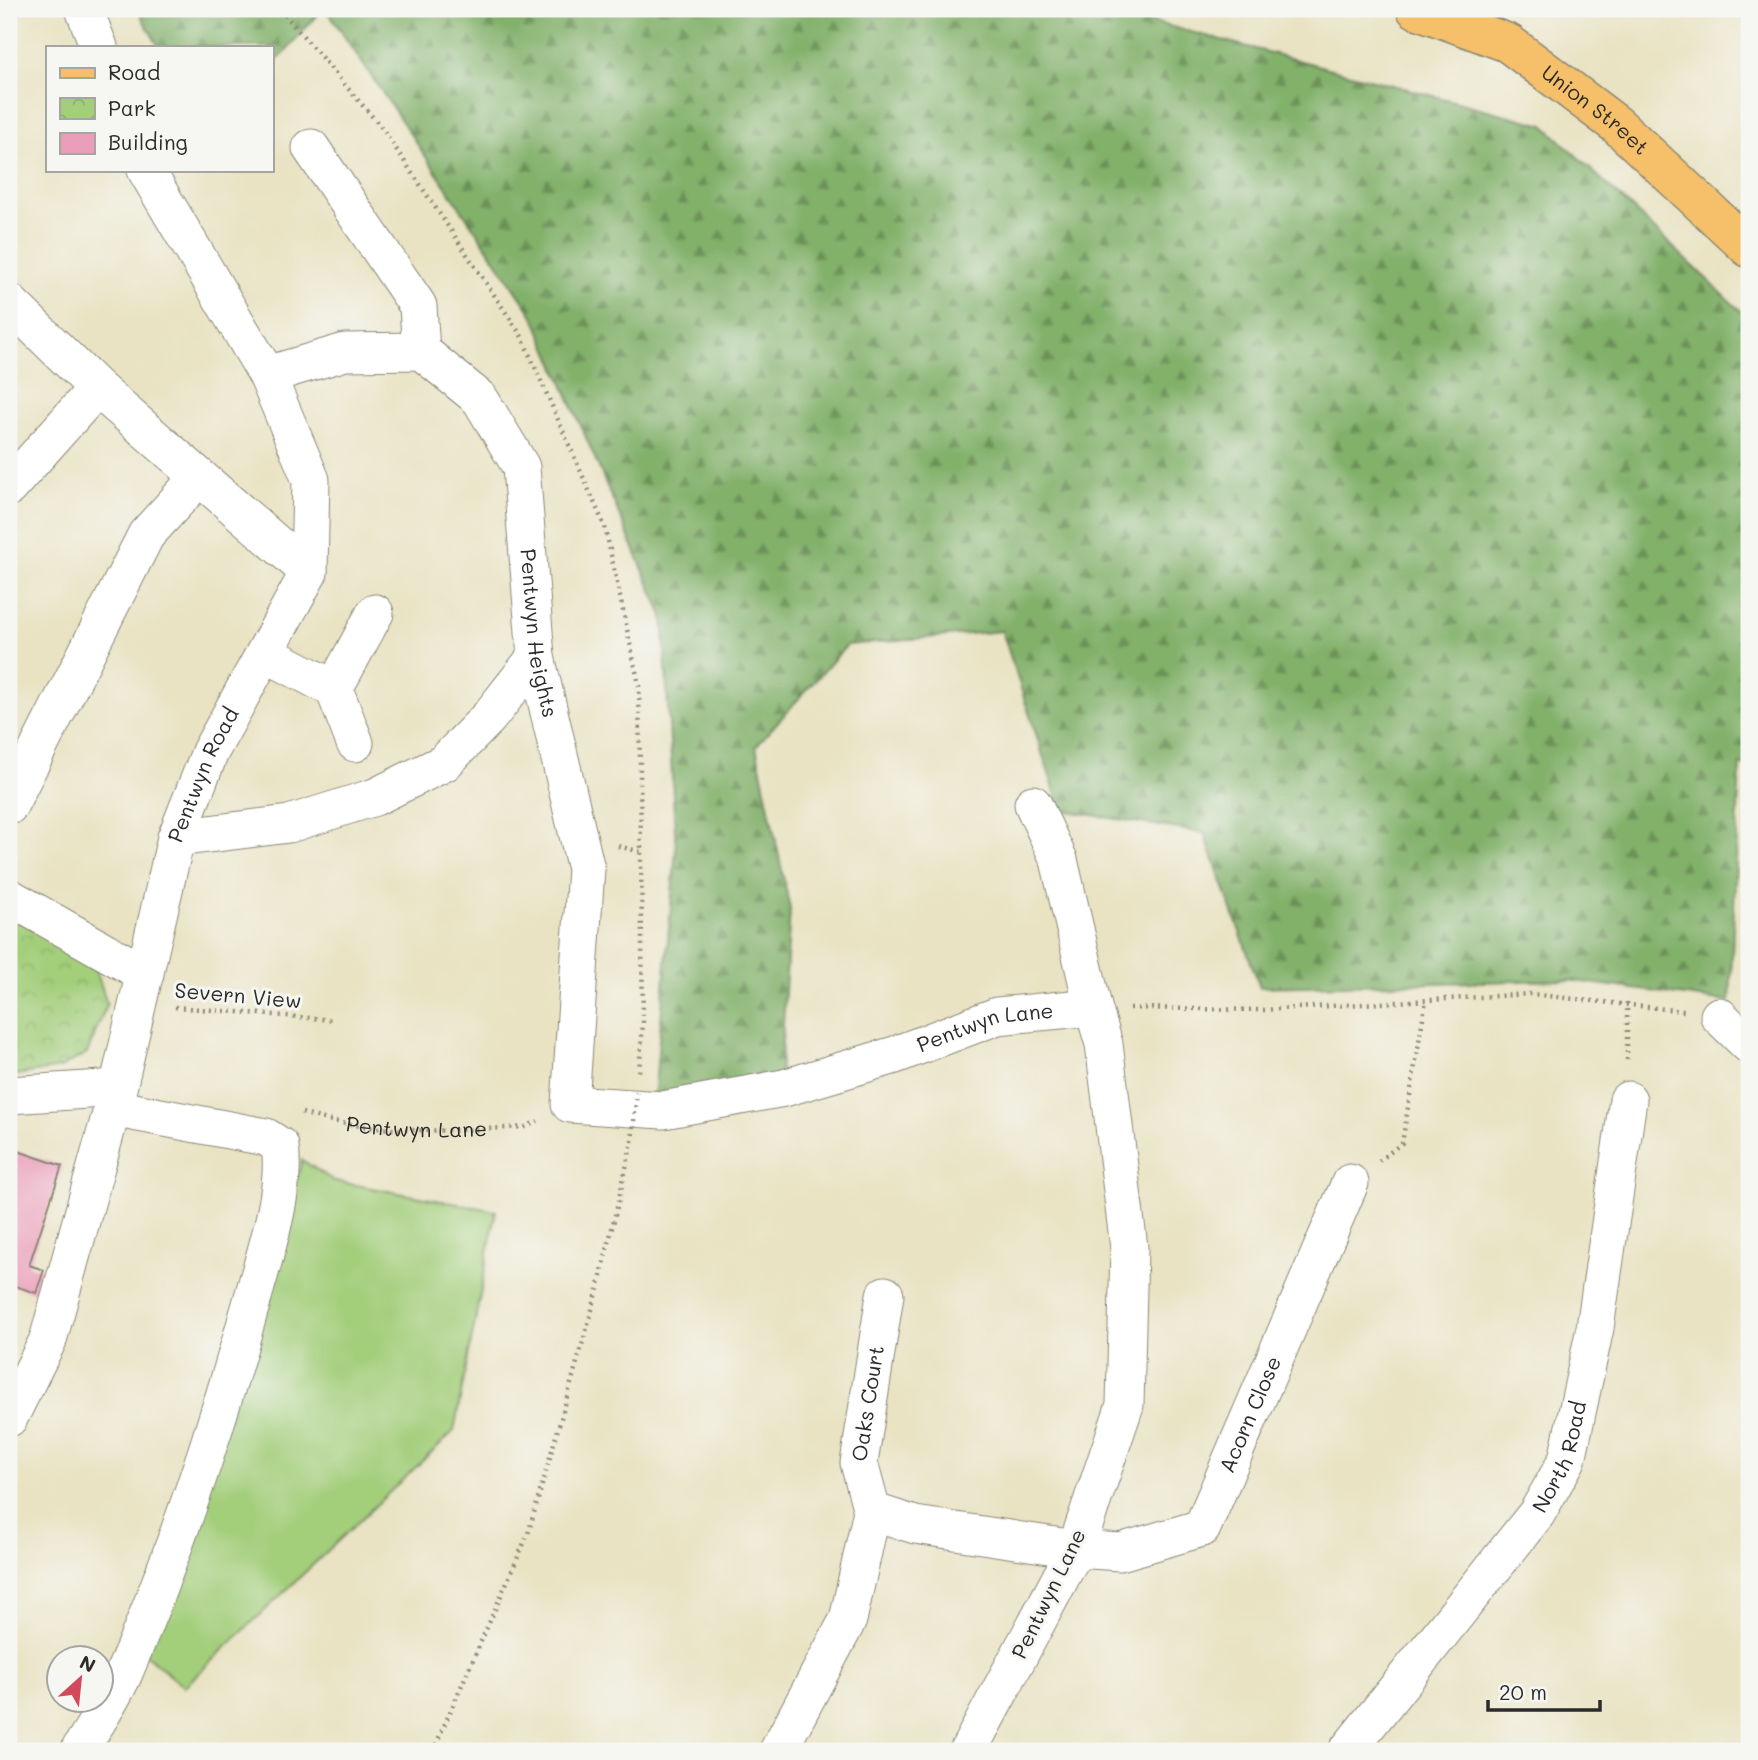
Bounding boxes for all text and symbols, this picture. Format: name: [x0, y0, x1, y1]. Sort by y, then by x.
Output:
legend: [46, 46, 273, 172]
text: Road: [108, 58, 160, 85]
street label: Union Street: [1537, 58, 1655, 160]
text: Park: [108, 94, 156, 121]
text: Building: [108, 128, 188, 155]
street label: Pentwyn Heights: [515, 548, 565, 720]
street label: Pentwyn Road: [161, 702, 244, 846]
street label: Severn View: [174, 976, 303, 1013]
street label: Pentwyn Lane: [913, 996, 1055, 1057]
street label: Pentwyn Lane: [344, 1109, 487, 1142]
street label: Oaks Court: [844, 1344, 889, 1463]
street label: Acorn Close: [1212, 1352, 1286, 1476]
street label: North Road: [1525, 1398, 1591, 1517]
street label: Pentwyn Lane: [1005, 1524, 1091, 1663]
north arrow: [46, 1644, 116, 1714]
text: N: [76, 1649, 100, 1678]
scale bar: [1488, 1669, 1600, 1713]
text: 20 m: [1499, 1678, 1547, 1705]

